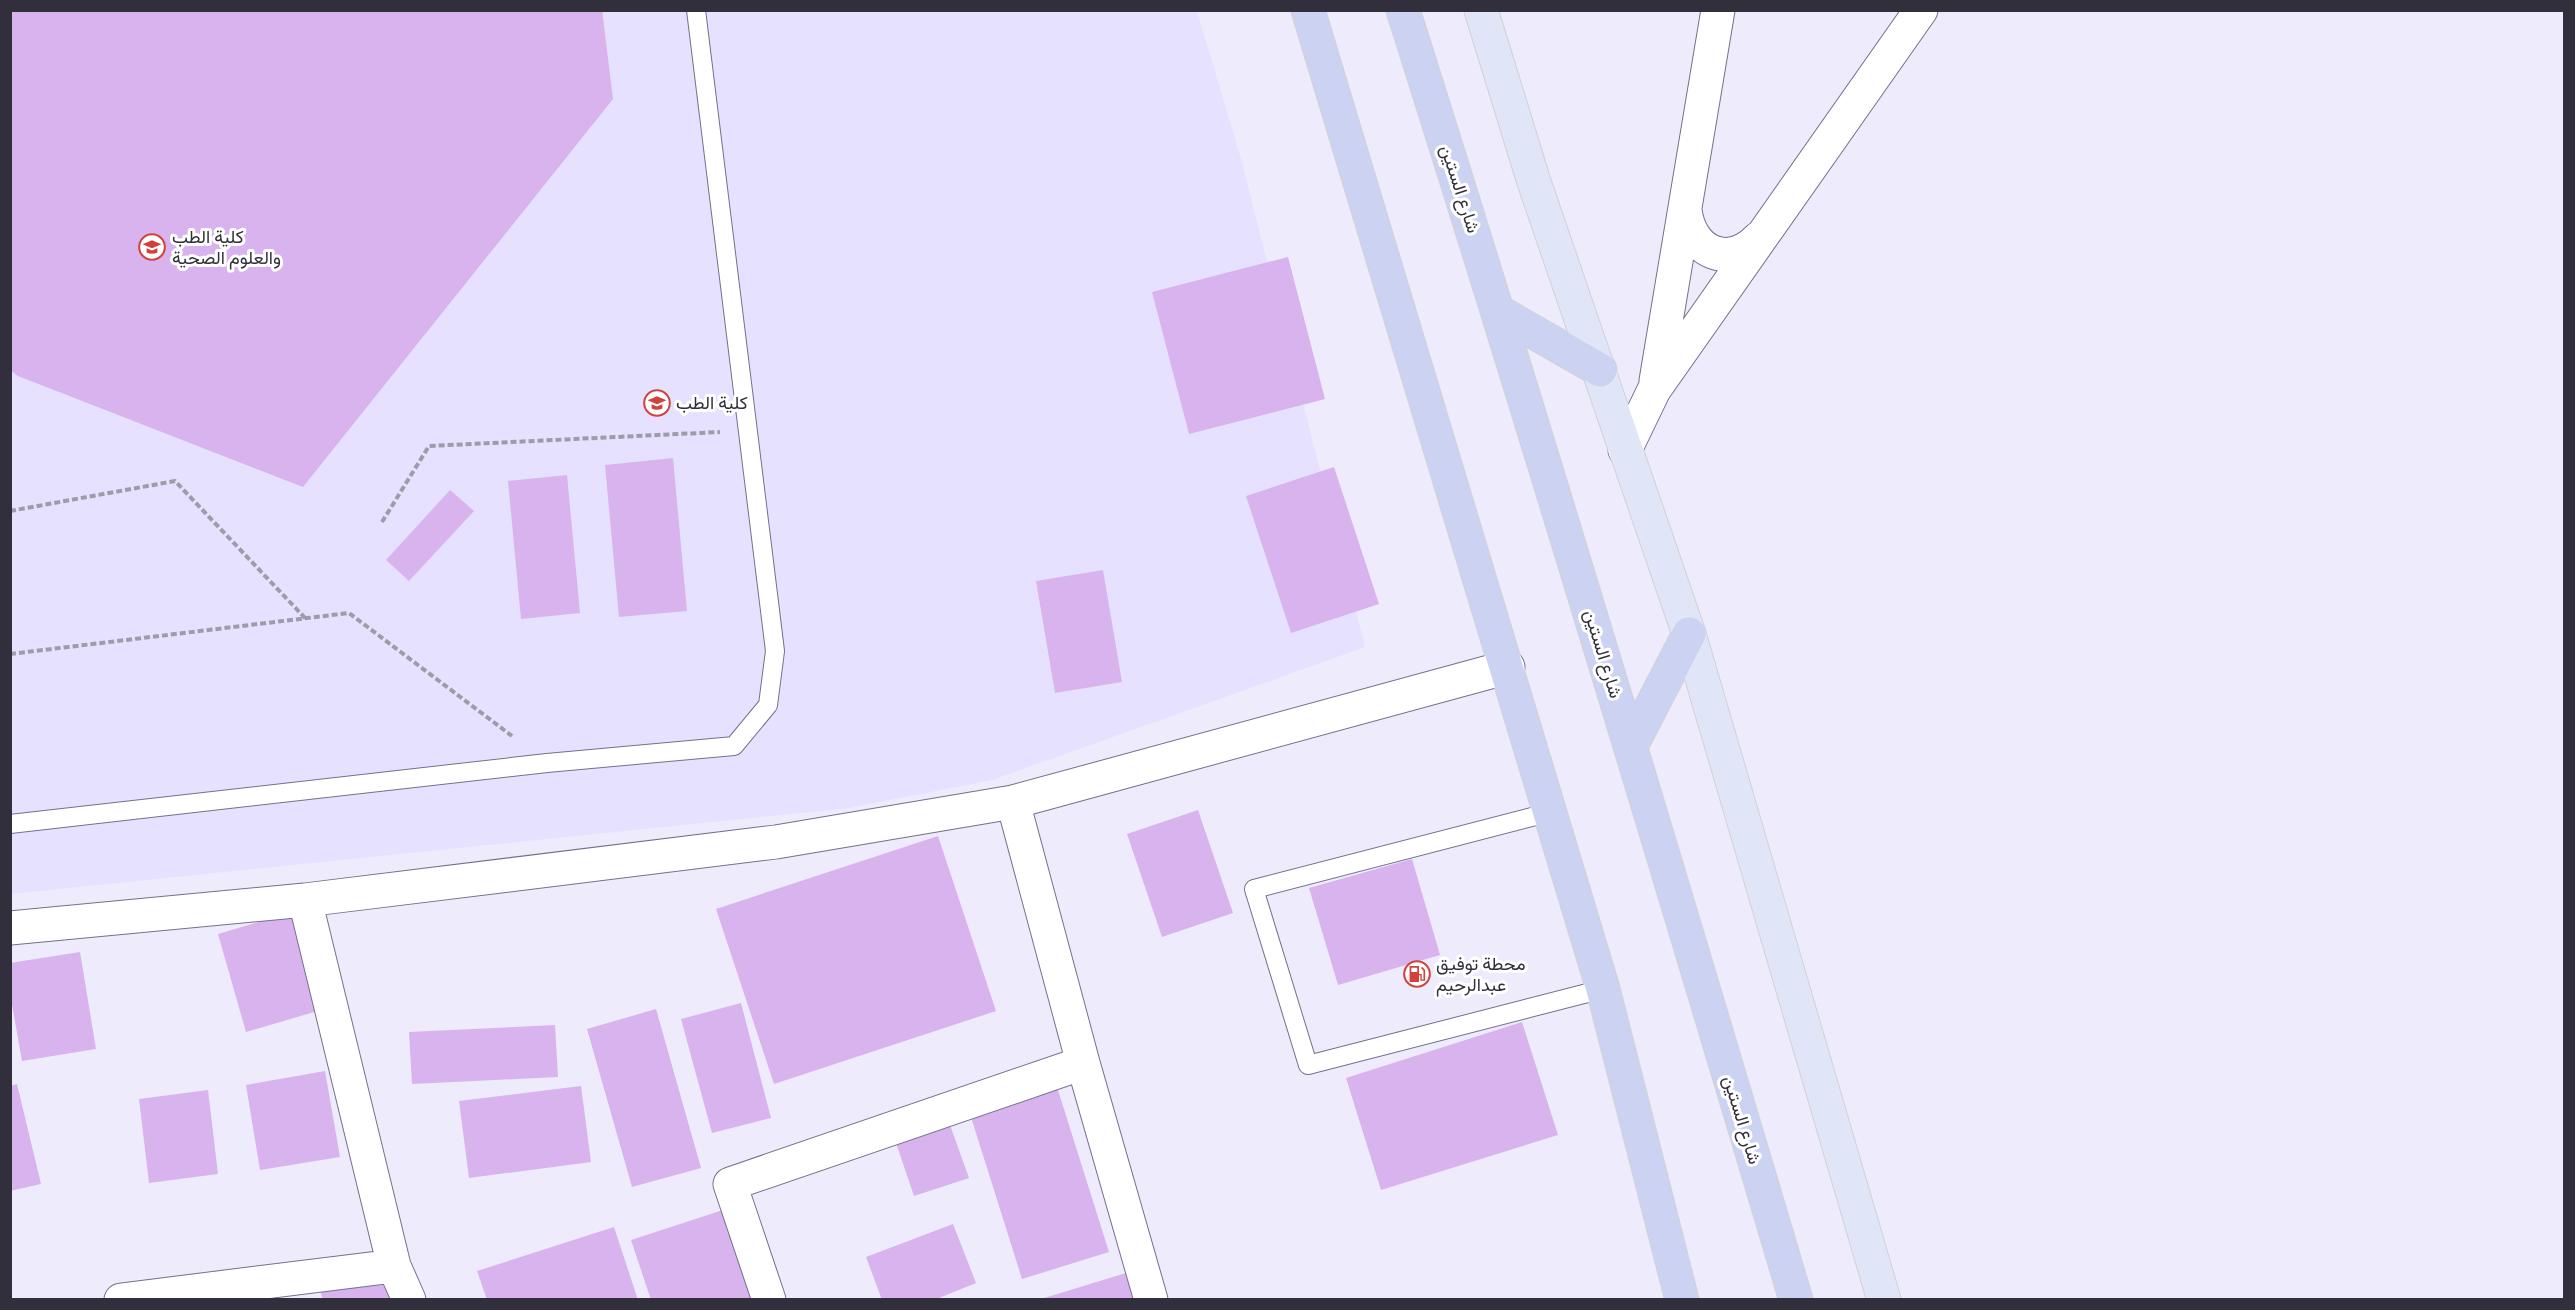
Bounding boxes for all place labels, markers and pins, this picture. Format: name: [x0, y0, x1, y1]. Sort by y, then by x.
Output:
place label: كلية الطب والعلوم الصحية: [172, 226, 281, 270]
school or university icon: كلية الطب والعلوم الصحية: [137, 232, 167, 262]
school or university icon: كلية الطب: [642, 388, 672, 418]
place label: كلية الطب: [676, 392, 748, 414]
place label: محطة توفيق عبدالرحيم: [1436, 953, 1525, 997]
fuel station icon: محطة توفيق عبدالرحيم: [1402, 959, 1432, 989]

